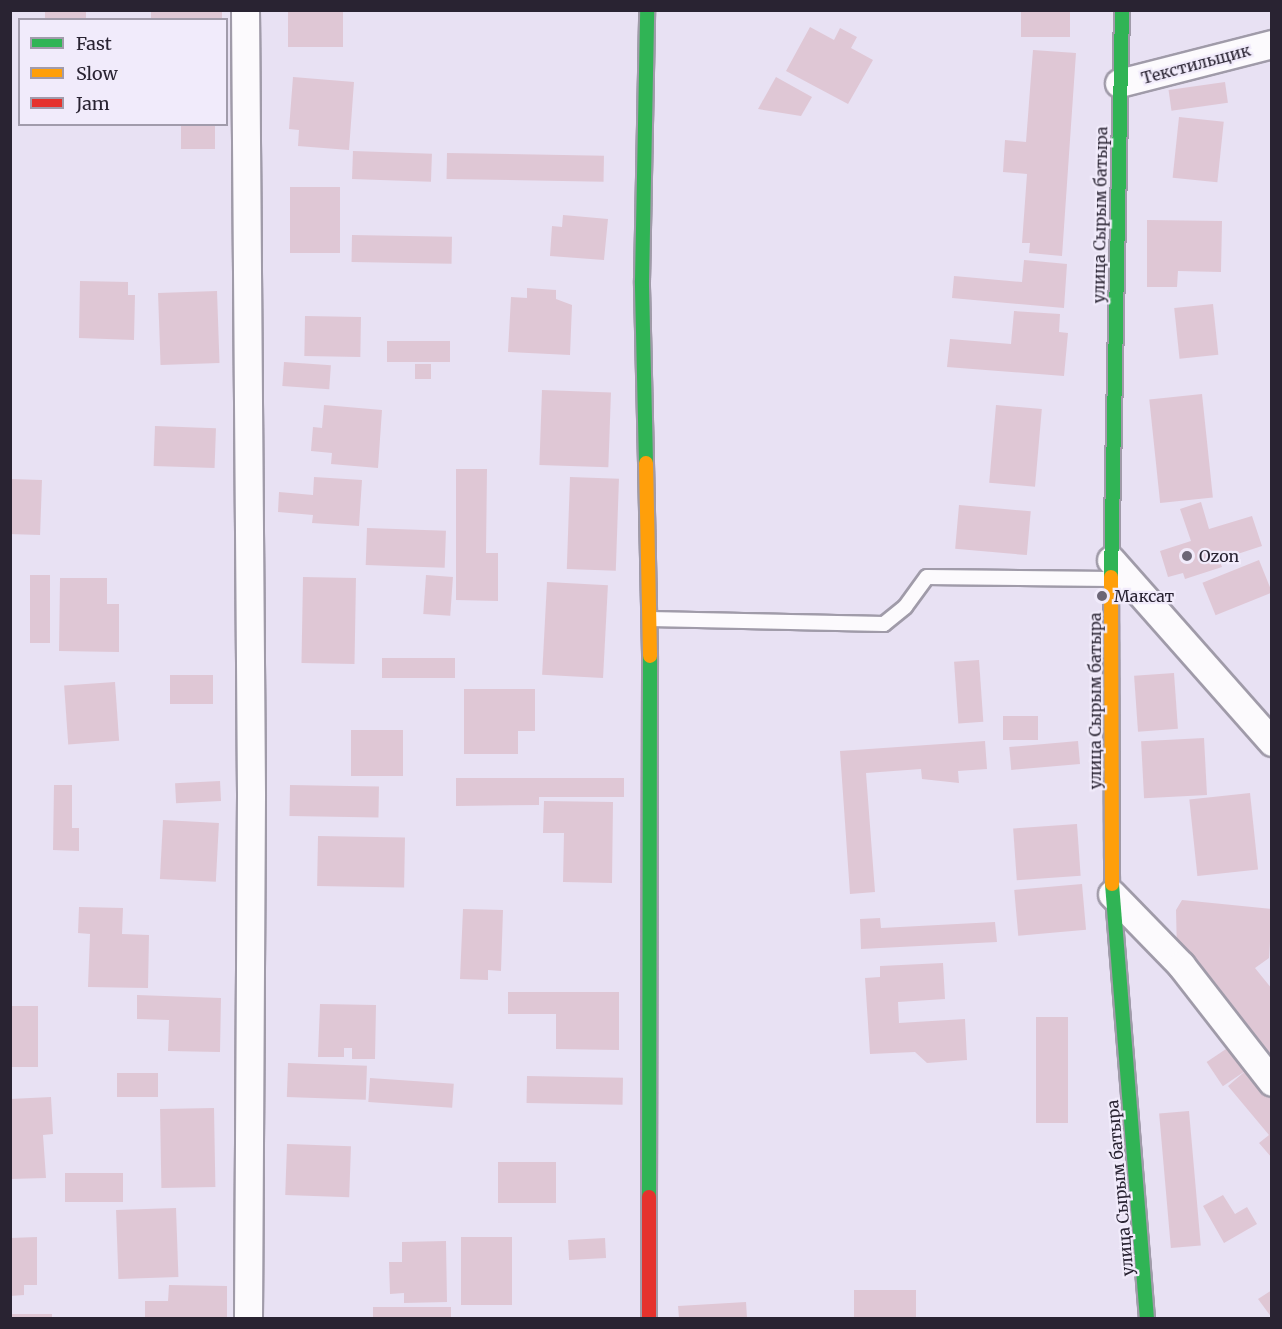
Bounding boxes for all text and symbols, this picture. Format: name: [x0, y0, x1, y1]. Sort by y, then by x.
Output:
legend: [18, 18, 228, 126]
text: Fast: [76, 32, 112, 55]
street label: Текстильщик: [1139, 40, 1253, 88]
text: Slow: [76, 62, 118, 85]
text: Jam: [76, 92, 110, 115]
street label: улица Сырым батыра: [1089, 126, 1111, 304]
place label: Ozon: [1199, 546, 1239, 566]
marker: Ozon: [1180, 549, 1194, 563]
place label: Максат: [1114, 586, 1174, 606]
marker: Максат: [1095, 589, 1109, 603]
street label: улица Сырым батыра: [1085, 613, 1105, 789]
street label: улица Сырым батыра: [1103, 1099, 1137, 1277]

